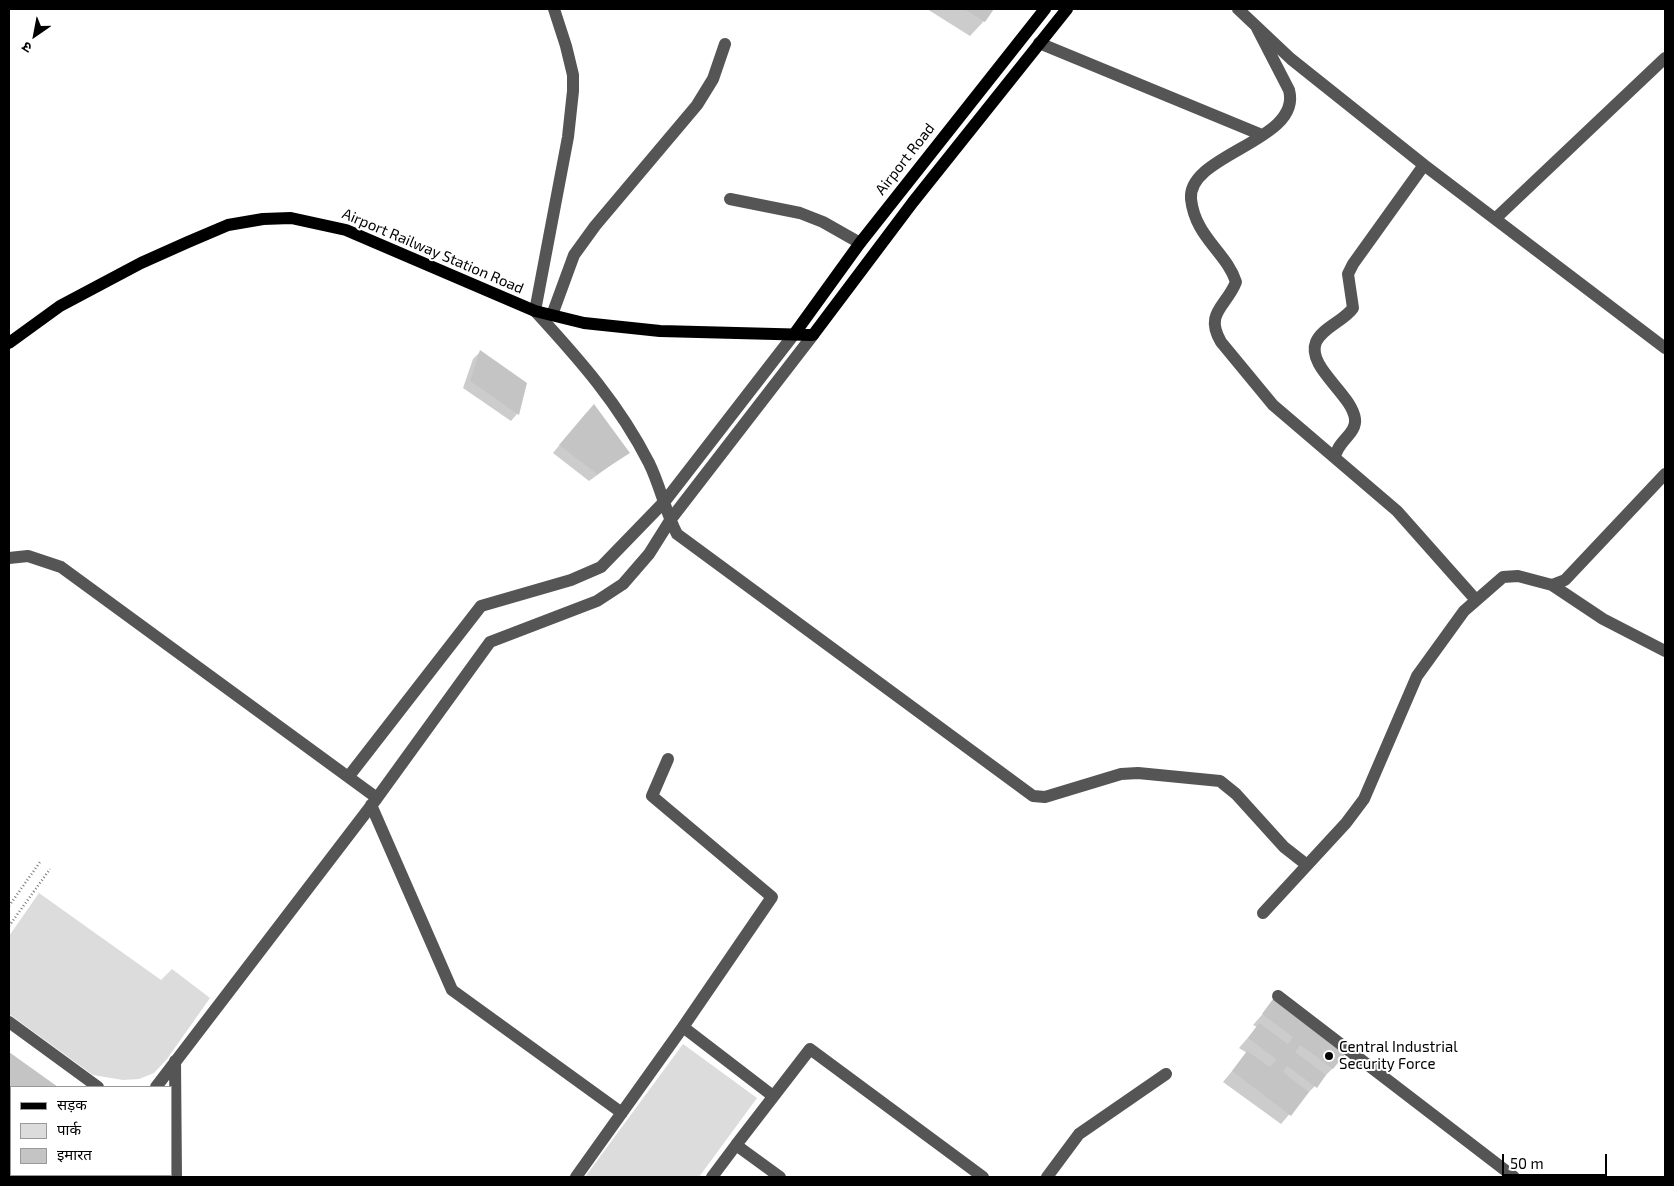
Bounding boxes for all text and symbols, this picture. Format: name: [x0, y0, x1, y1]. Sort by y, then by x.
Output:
north arrow: [10, 10, 60, 60]
text: उ: [18, 39, 35, 57]
street label: Airport Road: [871, 120, 939, 198]
street label: Airport Railway Station Road: [340, 205, 526, 297]
place label: Central Industrial Security Force: [1339, 1038, 1458, 1073]
marker: Central Industrial Security Force: [1323, 1050, 1335, 1062]
legend: [10, 1086, 172, 1176]
text: सड़क: [57, 1095, 87, 1113]
text: पार्क: [57, 1120, 81, 1138]
scale bar: [1504, 1144, 1609, 1176]
text: इमारत: [57, 1145, 92, 1163]
text: 50 m: [1510, 1154, 1544, 1172]

